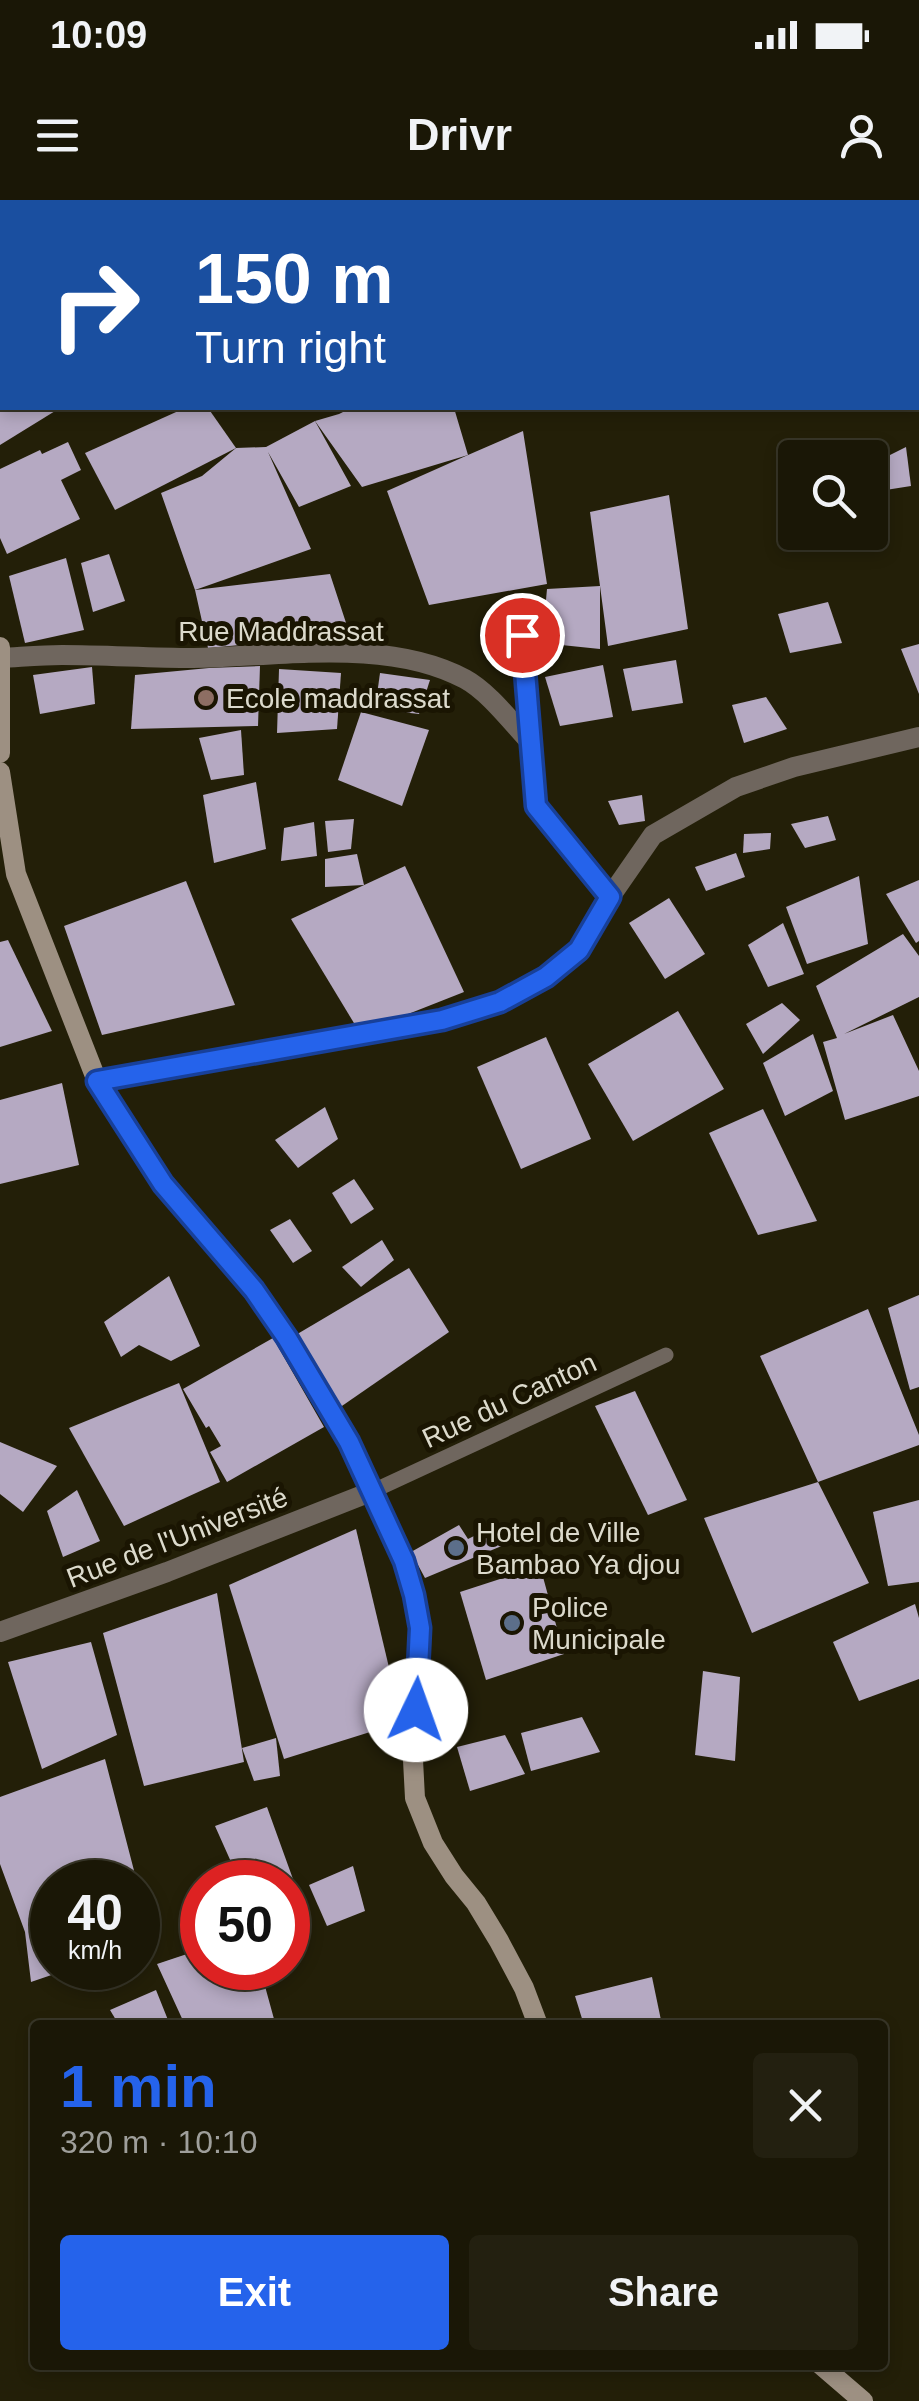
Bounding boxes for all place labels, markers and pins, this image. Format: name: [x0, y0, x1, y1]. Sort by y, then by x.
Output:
pin: [480, 593, 565, 678]
place label: Ecole maddrassat: [226, 683, 450, 714]
marker: Ecole maddrassat: [195, 687, 217, 709]
place label: Hotel de Ville Bambao Ya djou: [476, 1517, 680, 1580]
marker: Hotel de Ville Bambao Ya djou: [445, 1537, 467, 1559]
place label: Police Municipale: [532, 1592, 666, 1655]
marker: Police Municipale: [501, 1612, 523, 1634]

